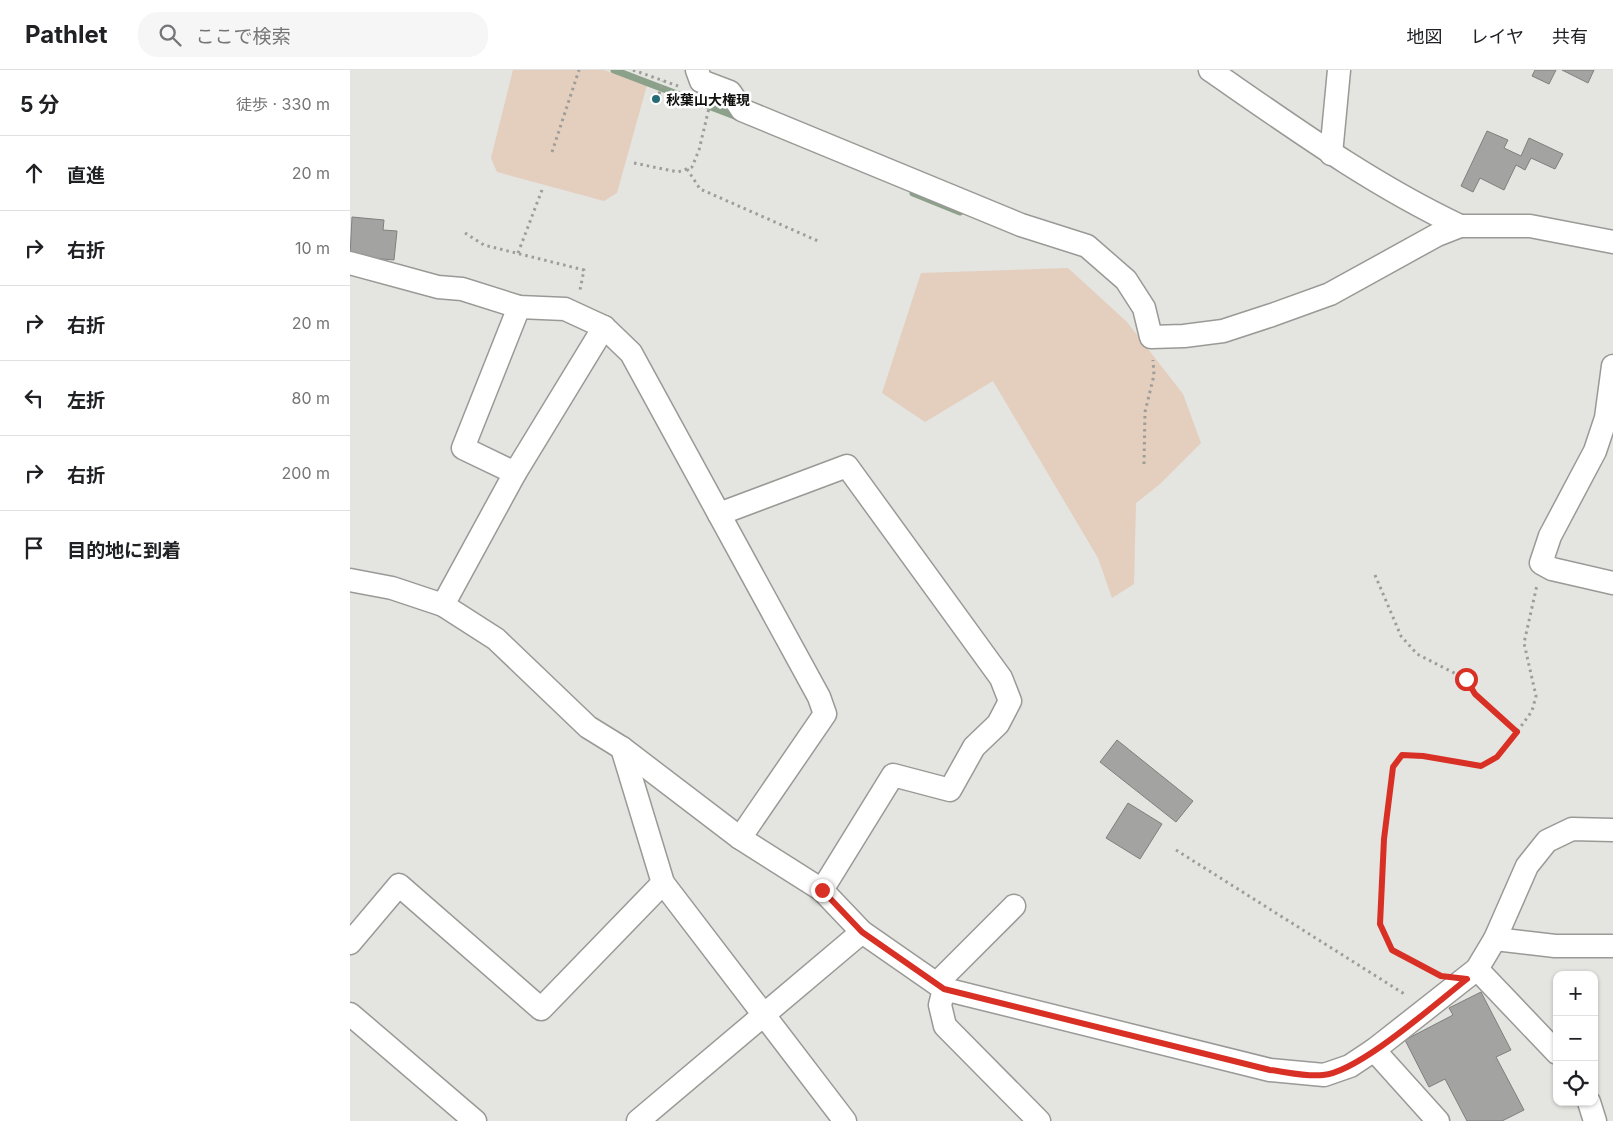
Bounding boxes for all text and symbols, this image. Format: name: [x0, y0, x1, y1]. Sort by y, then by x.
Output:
search box: [138, 12, 488, 57]
text: Pathlet: [25, 20, 108, 49]
icon: search: [156, 21, 184, 49]
text: ここで検索: [196, 25, 291, 48]
text: 地図: [1407, 26, 1443, 47]
text: レイヤ: [1471, 26, 1524, 47]
text: 共有: [1552, 26, 1588, 47]
place label: 秋葉山大権現: [666, 91, 750, 108]
text: 5 分: [20, 92, 59, 117]
marker: 秋葉山大権現: [650, 93, 662, 105]
text: 徒歩 · 330 m: [236, 94, 330, 114]
icon: ahead: [20, 159, 48, 187]
text: 20 m: [292, 163, 330, 183]
text: 直進: [67, 164, 105, 187]
icon: right: [20, 234, 48, 262]
text: 10 m: [295, 238, 330, 258]
text: 右折: [67, 239, 105, 262]
icon: right: [20, 309, 48, 337]
text: 20 m: [292, 313, 330, 333]
text: 右折: [67, 314, 105, 337]
icon: left: [20, 384, 48, 412]
text: 80 m: [291, 388, 330, 408]
text: 左折: [67, 389, 105, 412]
icon: right: [20, 459, 48, 487]
text: 200 m: [282, 463, 330, 483]
text: 右折: [67, 464, 105, 487]
icon: arrive: [20, 534, 48, 562]
text: 目的地に到着: [67, 539, 181, 562]
route start: [1455, 668, 1478, 691]
route end: [811, 879, 834, 902]
map controls: [1553, 971, 1598, 1106]
button: +: [1553, 971, 1598, 1016]
button: −: [1553, 1016, 1598, 1061]
button: locate: [1553, 1061, 1598, 1106]

